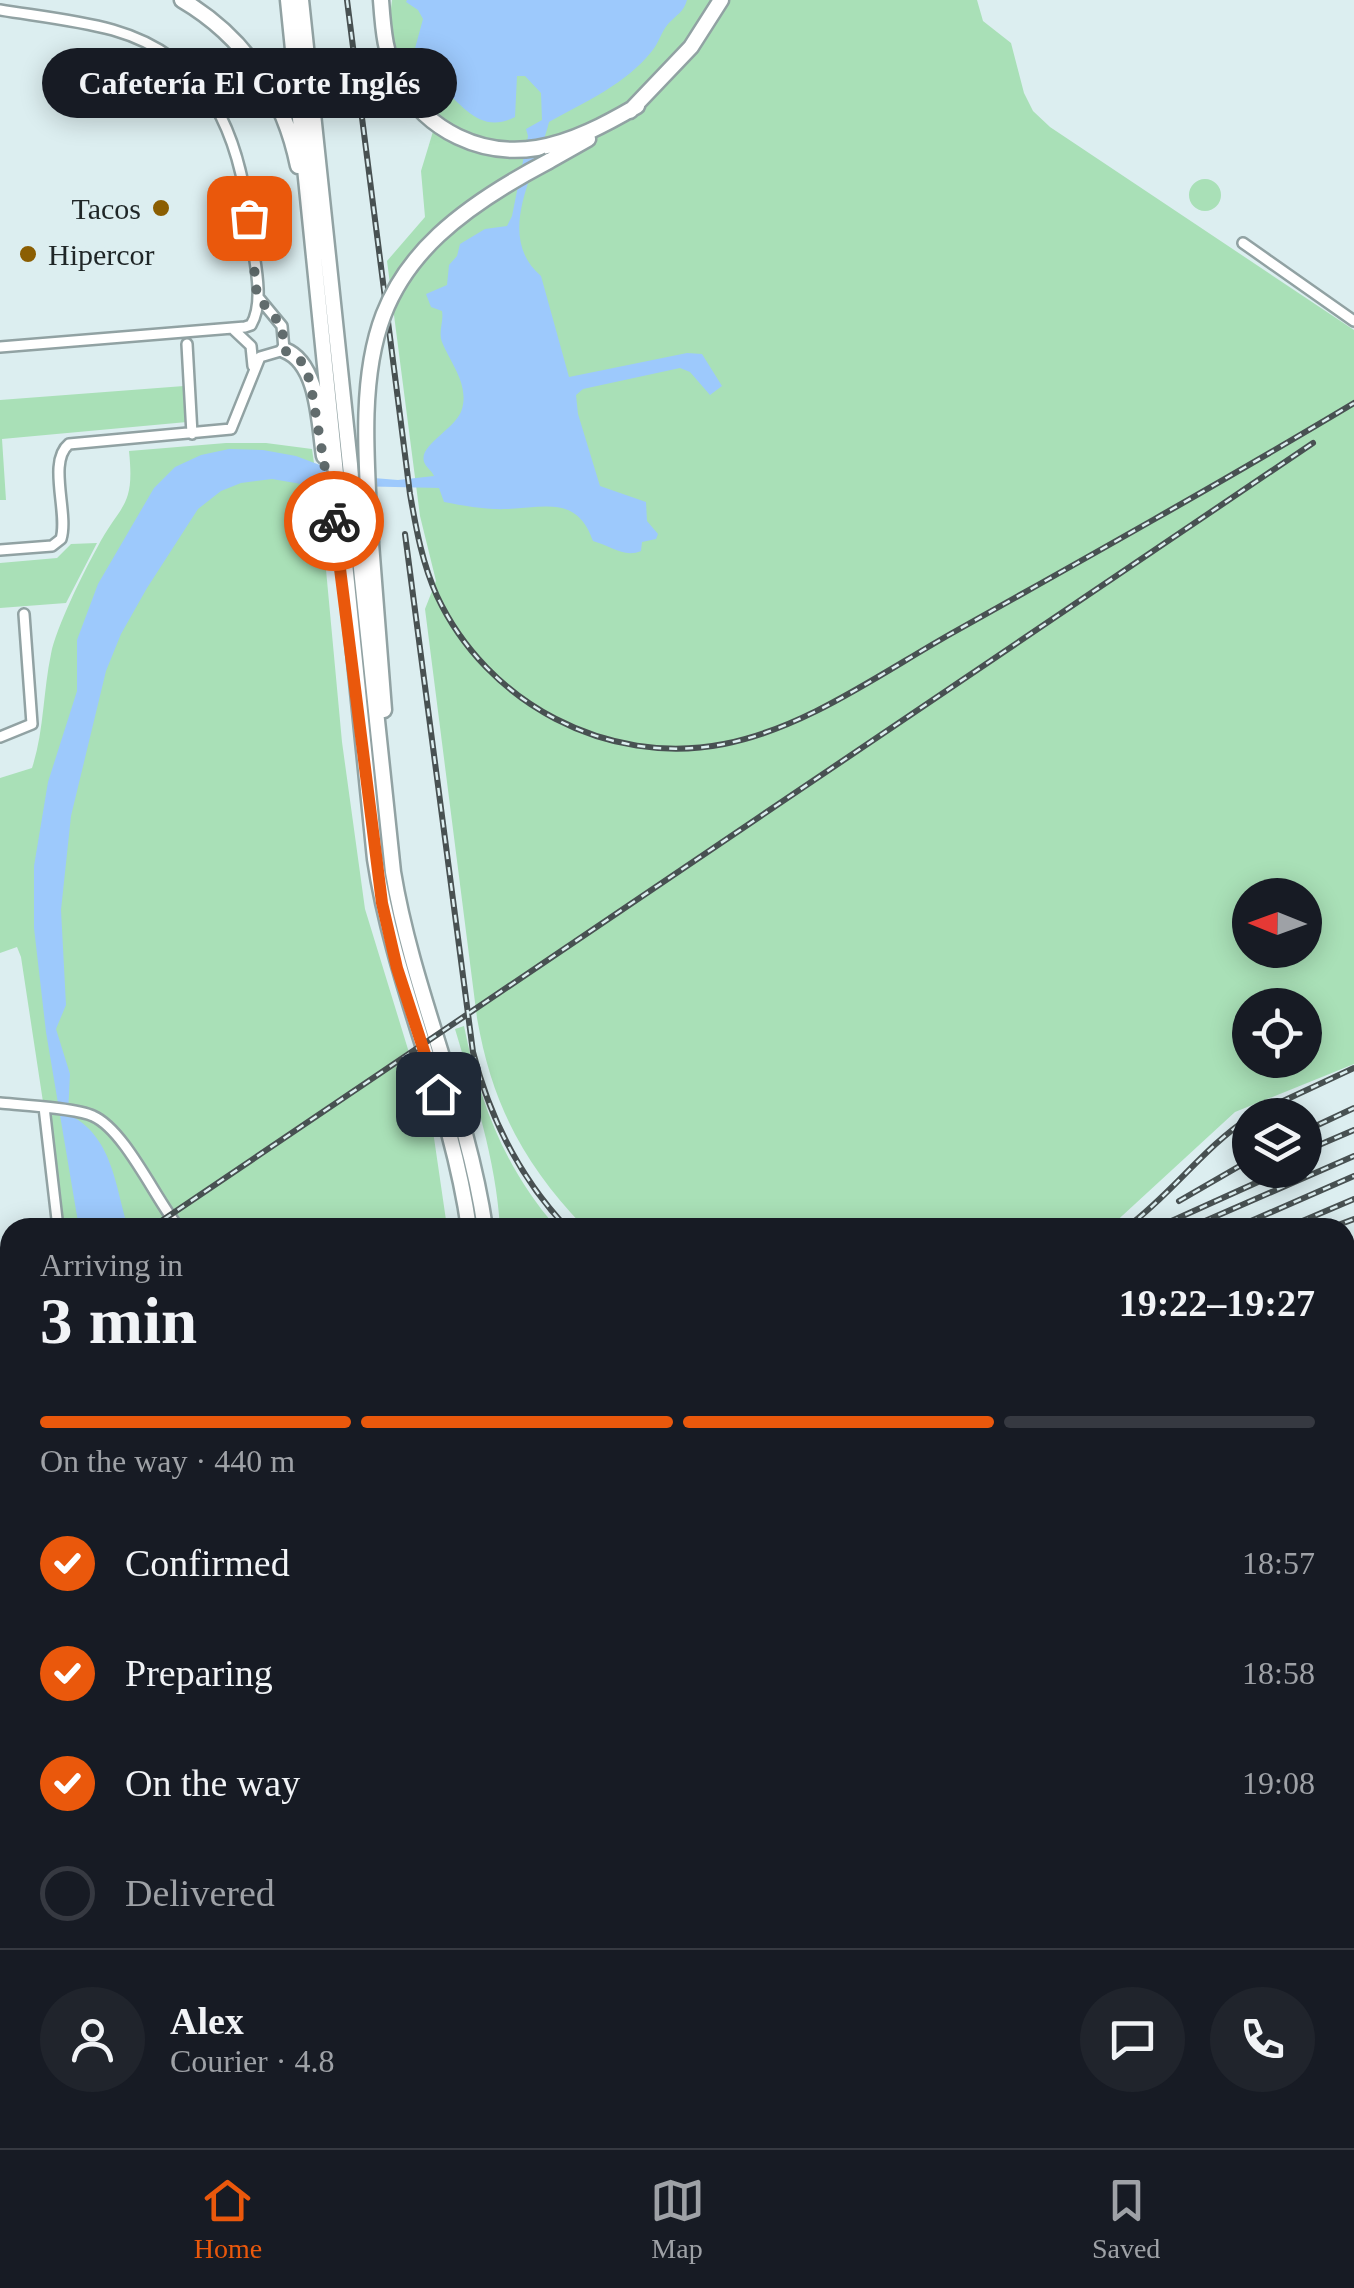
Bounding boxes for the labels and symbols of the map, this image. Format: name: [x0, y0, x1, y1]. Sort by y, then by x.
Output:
callout: Cafetería El Corte Inglés: [41, 48, 456, 118]
pin: [207, 176, 292, 261]
place label: Tacos: [71, 192, 141, 225]
marker: Tacos: [150, 197, 172, 219]
place label: Hipercor: [48, 238, 155, 271]
marker: Hipercor: [17, 243, 39, 265]
courier: [284, 471, 384, 571]
north arrow: [1232, 878, 1322, 968]
pin: [396, 1052, 481, 1137]

